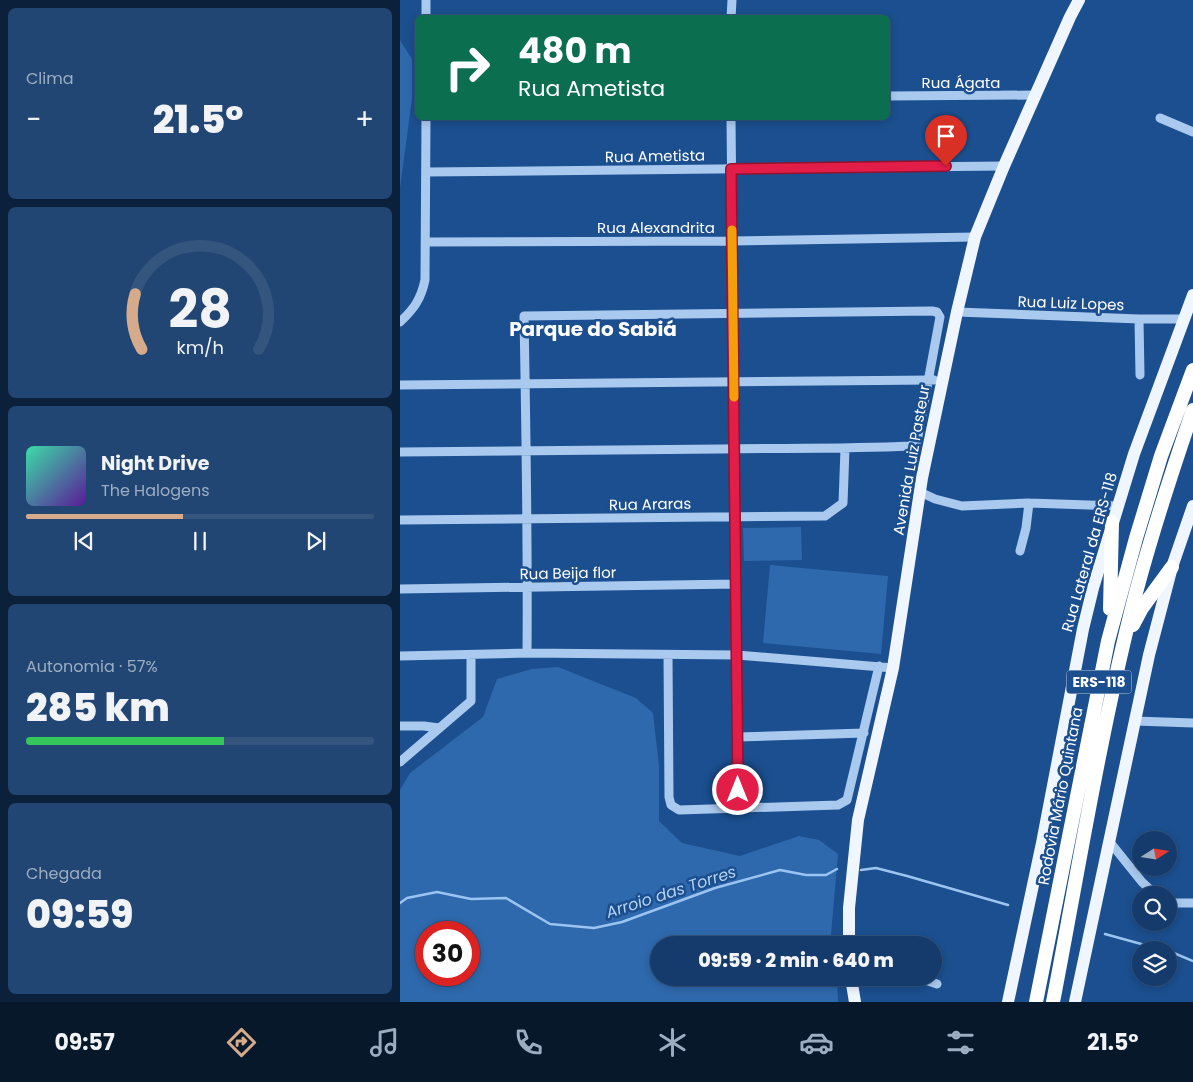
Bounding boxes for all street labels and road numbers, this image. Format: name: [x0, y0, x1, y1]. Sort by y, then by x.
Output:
street label: Rua Ágata: [922, 72, 1000, 93]
street label: Rua Ametista: [605, 145, 705, 167]
street label: Rua Alexandrita: [597, 217, 715, 238]
street label: Rua Luiz Lopes: [1017, 291, 1125, 315]
street label: Avenida Luiz Pasteur: [887, 383, 935, 537]
street label: Rua Lateral da ERS-118: [1056, 470, 1122, 634]
street label: Rua Araras: [609, 493, 691, 515]
street label: Rua Beija flor: [519, 562, 617, 584]
road number: ERS-118: [1066, 670, 1132, 694]
street label: Rodovia Mário Quintana: [1032, 705, 1088, 887]

